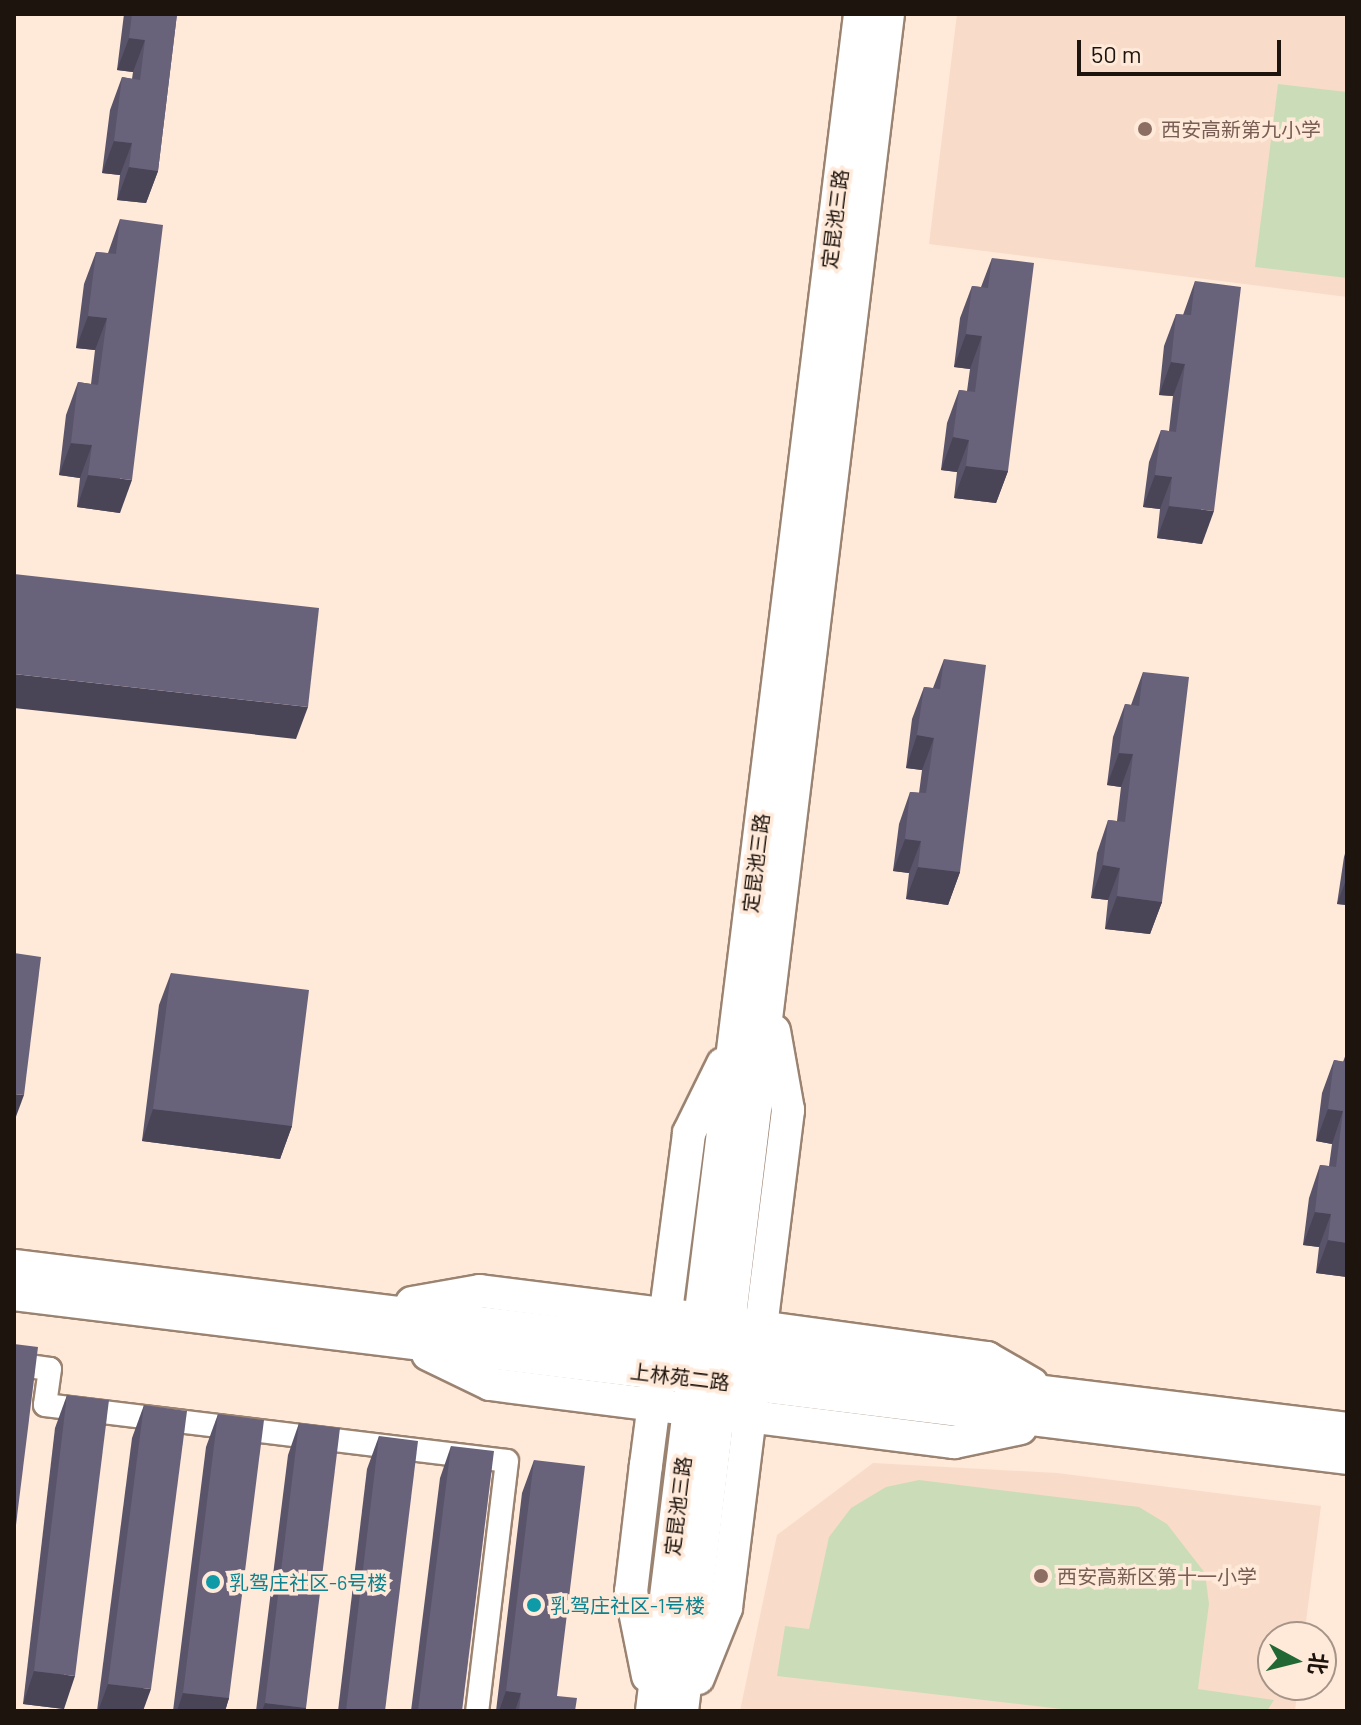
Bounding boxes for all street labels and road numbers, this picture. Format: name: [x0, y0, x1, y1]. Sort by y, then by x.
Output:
street label: 定昆池三路: [817, 168, 853, 270]
street label: 定昆池三路: [738, 812, 774, 914]
street label: 上林苑二路: [629, 1359, 731, 1395]
street label: 定昆池三路: [660, 1455, 696, 1557]

